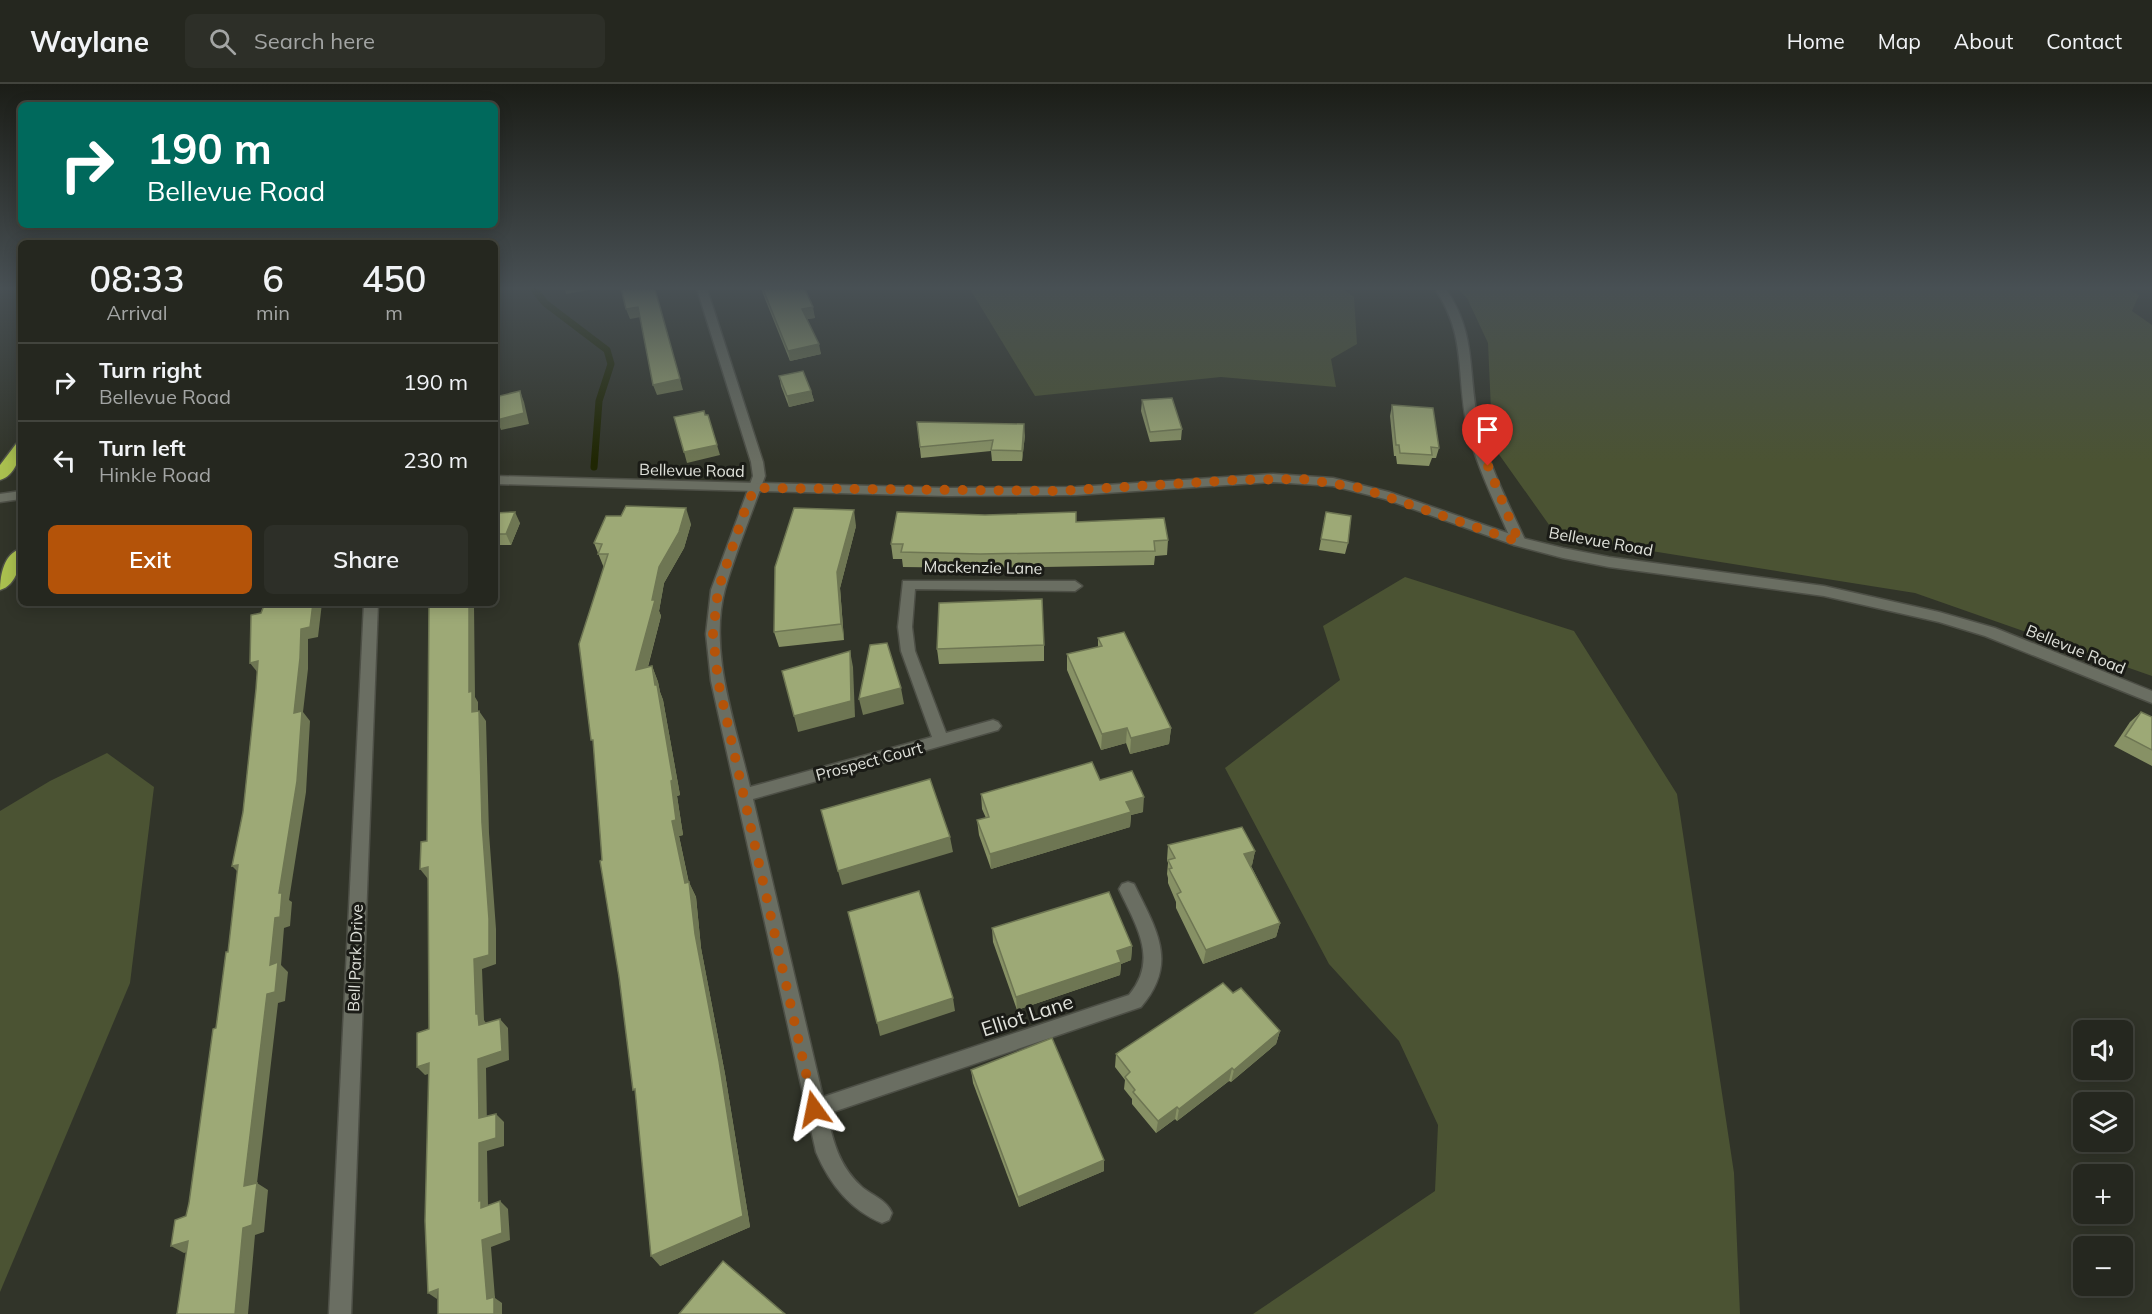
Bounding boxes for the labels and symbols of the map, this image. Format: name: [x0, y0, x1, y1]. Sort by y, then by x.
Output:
pin: [1462, 404, 1513, 466]
street label: Bellevue Road: [639, 459, 745, 481]
street label: Bellevue Road: [1547, 522, 1655, 560]
street label: Mackenzie Lane: [923, 556, 1043, 578]
street label: Bellevue Road: [2023, 620, 2129, 678]
street label: Prospect Court: [813, 737, 925, 785]
street label: Bell Park Drive: [343, 904, 367, 1012]
street label: Elliot Lane: [978, 988, 1076, 1042]
position arrow: [782, 1077, 846, 1141]

